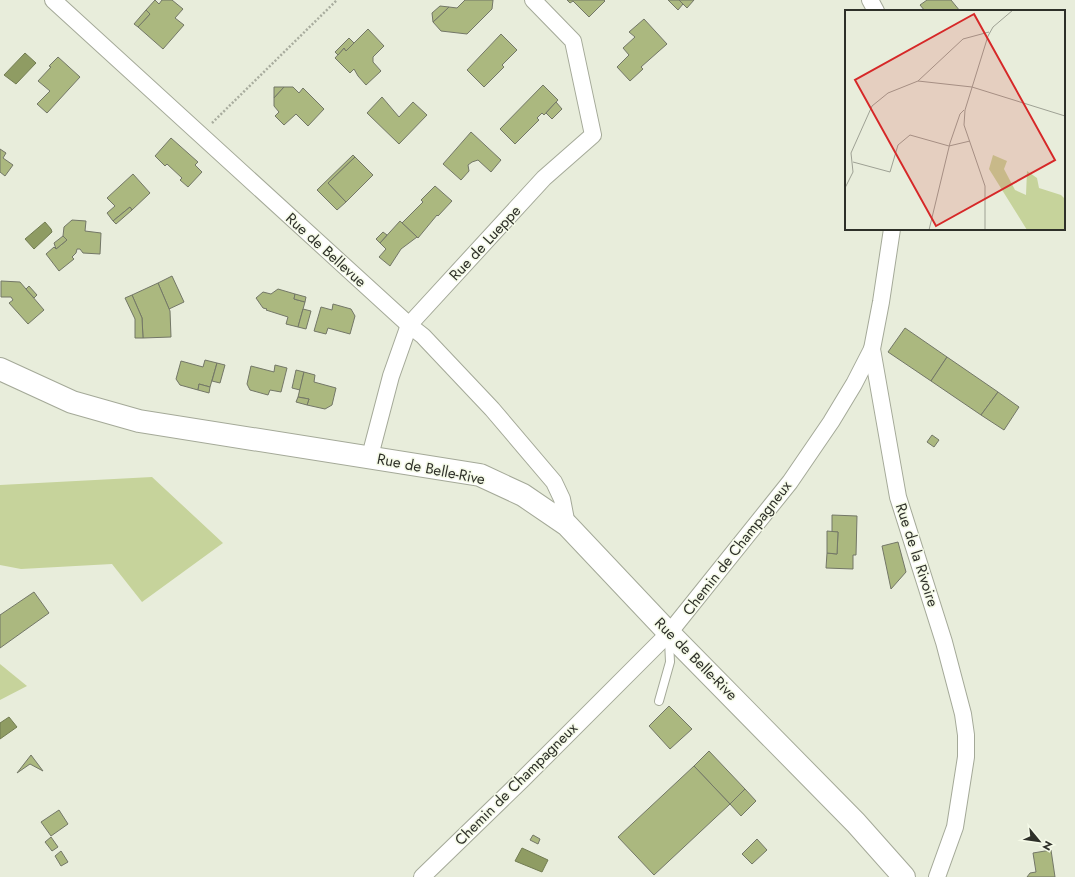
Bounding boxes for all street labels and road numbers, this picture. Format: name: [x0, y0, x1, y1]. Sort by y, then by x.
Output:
street label: Rue de Lueppe: [444, 200, 526, 286]
street label: Rue de Bellevue: [281, 208, 371, 292]
street label: Rue de Belle-Rive: [375, 448, 487, 490]
street label: Chemin de Champagneux: [677, 475, 797, 620]
street label: Rue de la Rivoire: [890, 500, 944, 610]
street label: Rue de Belle-Rive: [649, 612, 743, 706]
street label: Chemin de Champagneux: [450, 717, 583, 850]

